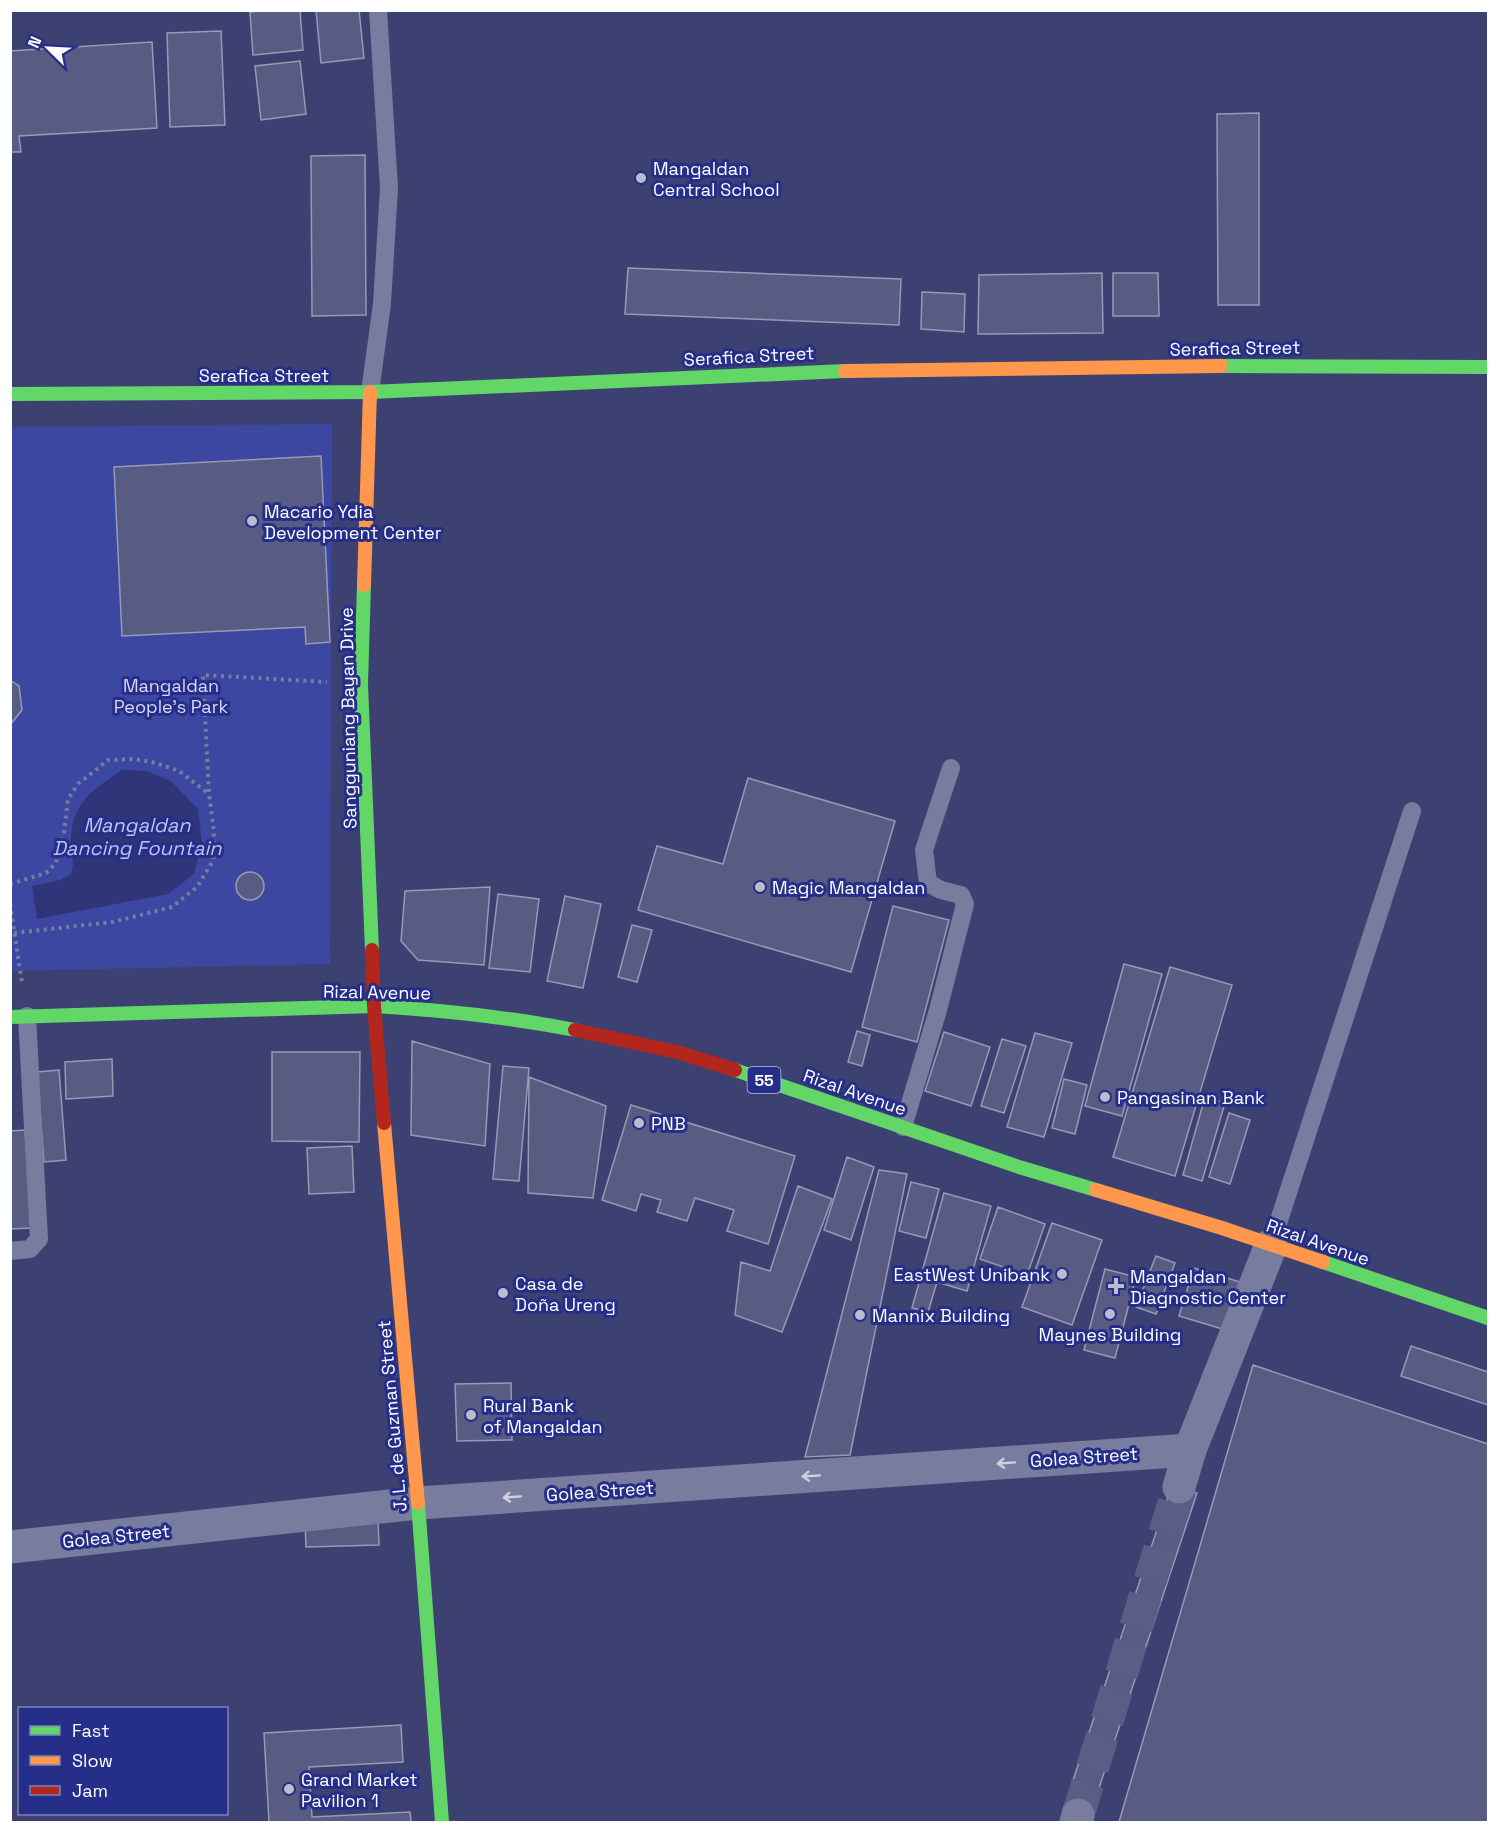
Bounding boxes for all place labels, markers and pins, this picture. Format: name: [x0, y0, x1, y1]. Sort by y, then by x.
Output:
place label: Mangaldan Central School: [653, 157, 780, 201]
marker: Mangaldan Central School: [634, 171, 648, 185]
place label: Macario Ydia Development Center: [264, 500, 442, 544]
marker: Macario Ydia Development Center: [245, 514, 259, 528]
place label: Magic Mangaldan: [772, 876, 925, 899]
marker: Magic Mangaldan: [753, 880, 767, 894]
place label: Pangasinan Bank: [1117, 1086, 1265, 1109]
marker: Pangasinan Bank: [1098, 1090, 1112, 1104]
place label: PNB: [651, 1112, 686, 1135]
marker: PNB: [632, 1116, 646, 1130]
place label: EastWest Unibank: [894, 1263, 1050, 1286]
place label: Mangaldan Diagnostic Center: [1130, 1265, 1286, 1309]
marker: EastWest Unibank: [1055, 1267, 1069, 1281]
place label: Casa de Doña Ureng: [515, 1272, 616, 1316]
marker: Mangaldan Diagnostic Center: [1107, 1277, 1125, 1295]
marker: Casa de Doña Ureng: [496, 1286, 510, 1300]
place label: Mannix Building: [872, 1304, 1010, 1327]
marker: Maynes Building: [1103, 1307, 1117, 1321]
marker: Mannix Building: [853, 1308, 867, 1322]
place label: Maynes Building: [1039, 1323, 1181, 1346]
place label: Rural Bank of Mangaldan: [483, 1394, 603, 1438]
marker: Rural Bank of Mangaldan: [464, 1408, 478, 1422]
place label: Grand Market Pavilion 1: [301, 1768, 417, 1812]
marker: Grand Market Pavilion 1: [282, 1782, 296, 1796]

